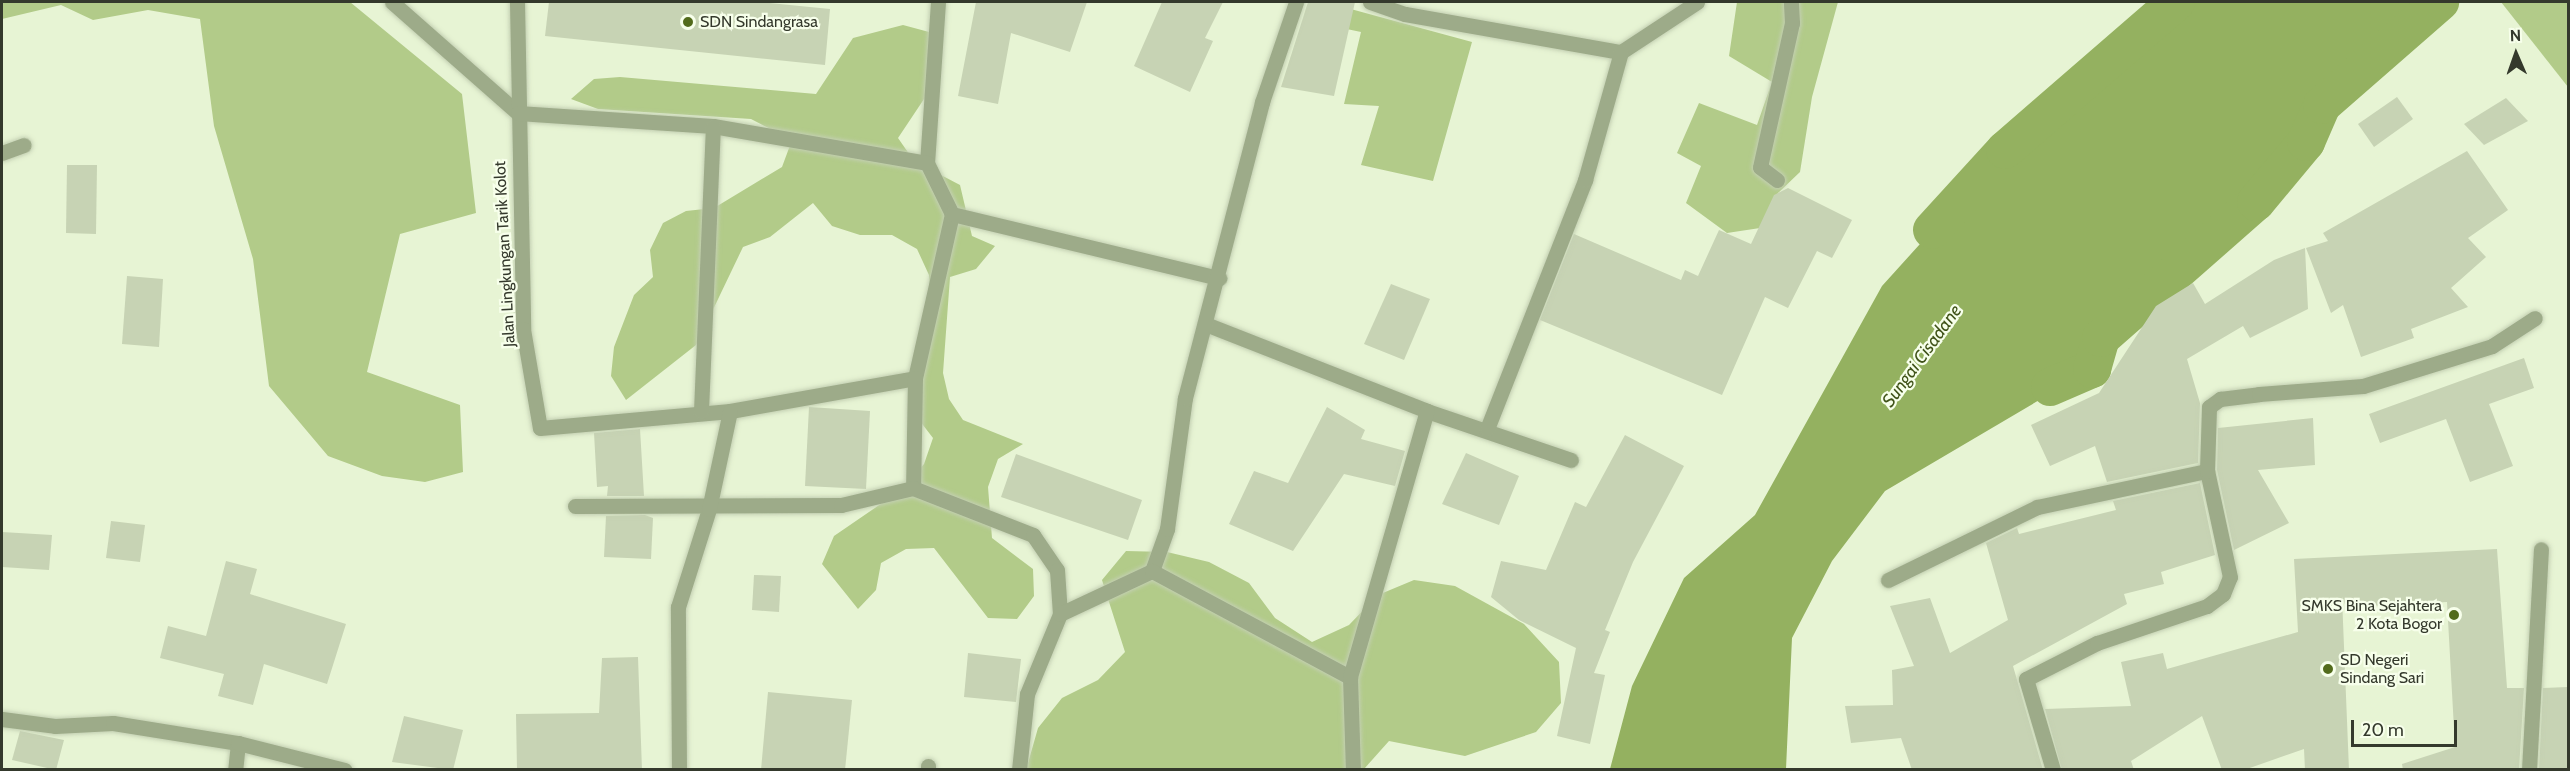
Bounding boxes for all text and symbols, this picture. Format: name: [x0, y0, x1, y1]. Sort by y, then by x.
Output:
place label: SDN Sindangrasa: [700, 12, 818, 32]
marker: SDN Sindangrasa: [681, 15, 695, 29]
north arrow: [2486, 24, 2546, 84]
text: N: [2509, 26, 2521, 45]
street label: Jalan Lingkungan Tarik Kolot: [491, 161, 519, 347]
water label: Sungai Cisadane: [1878, 301, 1966, 411]
place label: SMKS Bina Sejahtera 2 Kota Bogor: [2301, 596, 2442, 634]
marker: SMKS Bina Sejahtera 2 Kota Bogor: [2447, 608, 2461, 622]
place label: SD Negeri Sindang Sari: [2340, 650, 2424, 688]
marker: SD Negeri Sindang Sari: [2321, 662, 2335, 676]
scale bar: [2354, 708, 2460, 746]
text: 20 m: [2362, 719, 2404, 741]

